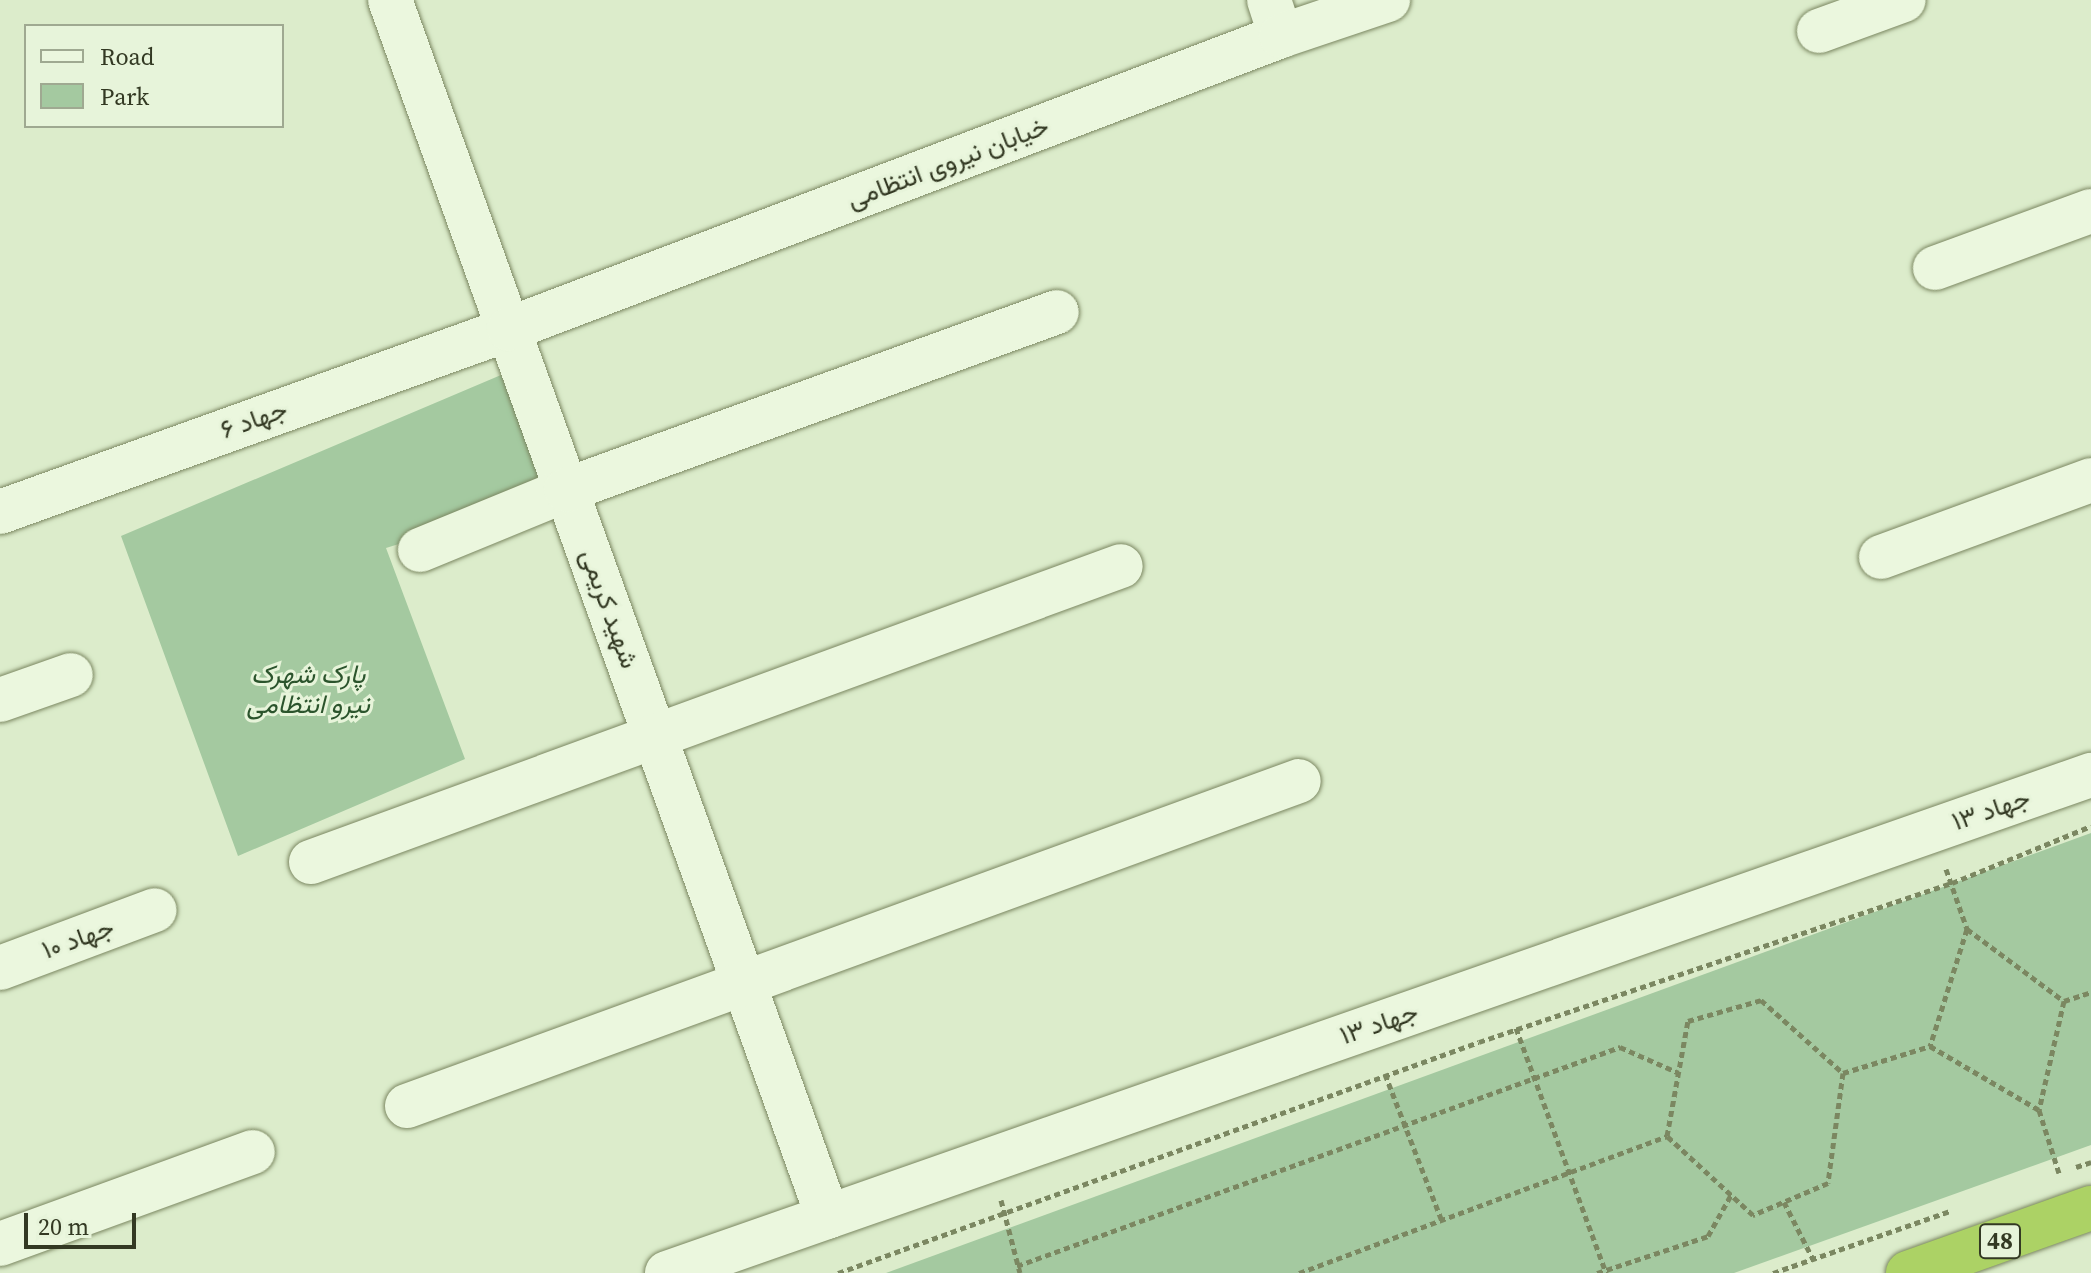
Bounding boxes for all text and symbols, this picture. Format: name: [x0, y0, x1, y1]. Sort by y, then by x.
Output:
legend: [24, 24, 284, 128]
text: Road: [100, 40, 154, 73]
text: Park: [100, 80, 149, 113]
street label: خیابان نیروی انتظامی: [843, 110, 1053, 216]
street label: جهاد ۶: [217, 394, 291, 446]
street label: شهید کریمی: [573, 545, 645, 673]
park label: پارک شهرک نیرو انتظامی: [246, 659, 370, 720]
street label: جهاد ۱۳: [1948, 782, 2034, 838]
street label: جهاد ۱۰: [38, 912, 118, 966]
street label: جهاد ۱۳: [1336, 996, 1422, 1052]
scale bar: [28, 1197, 140, 1247]
text: 20 m: [38, 1210, 89, 1243]
road number: 48: [1978, 1221, 2022, 1261]

